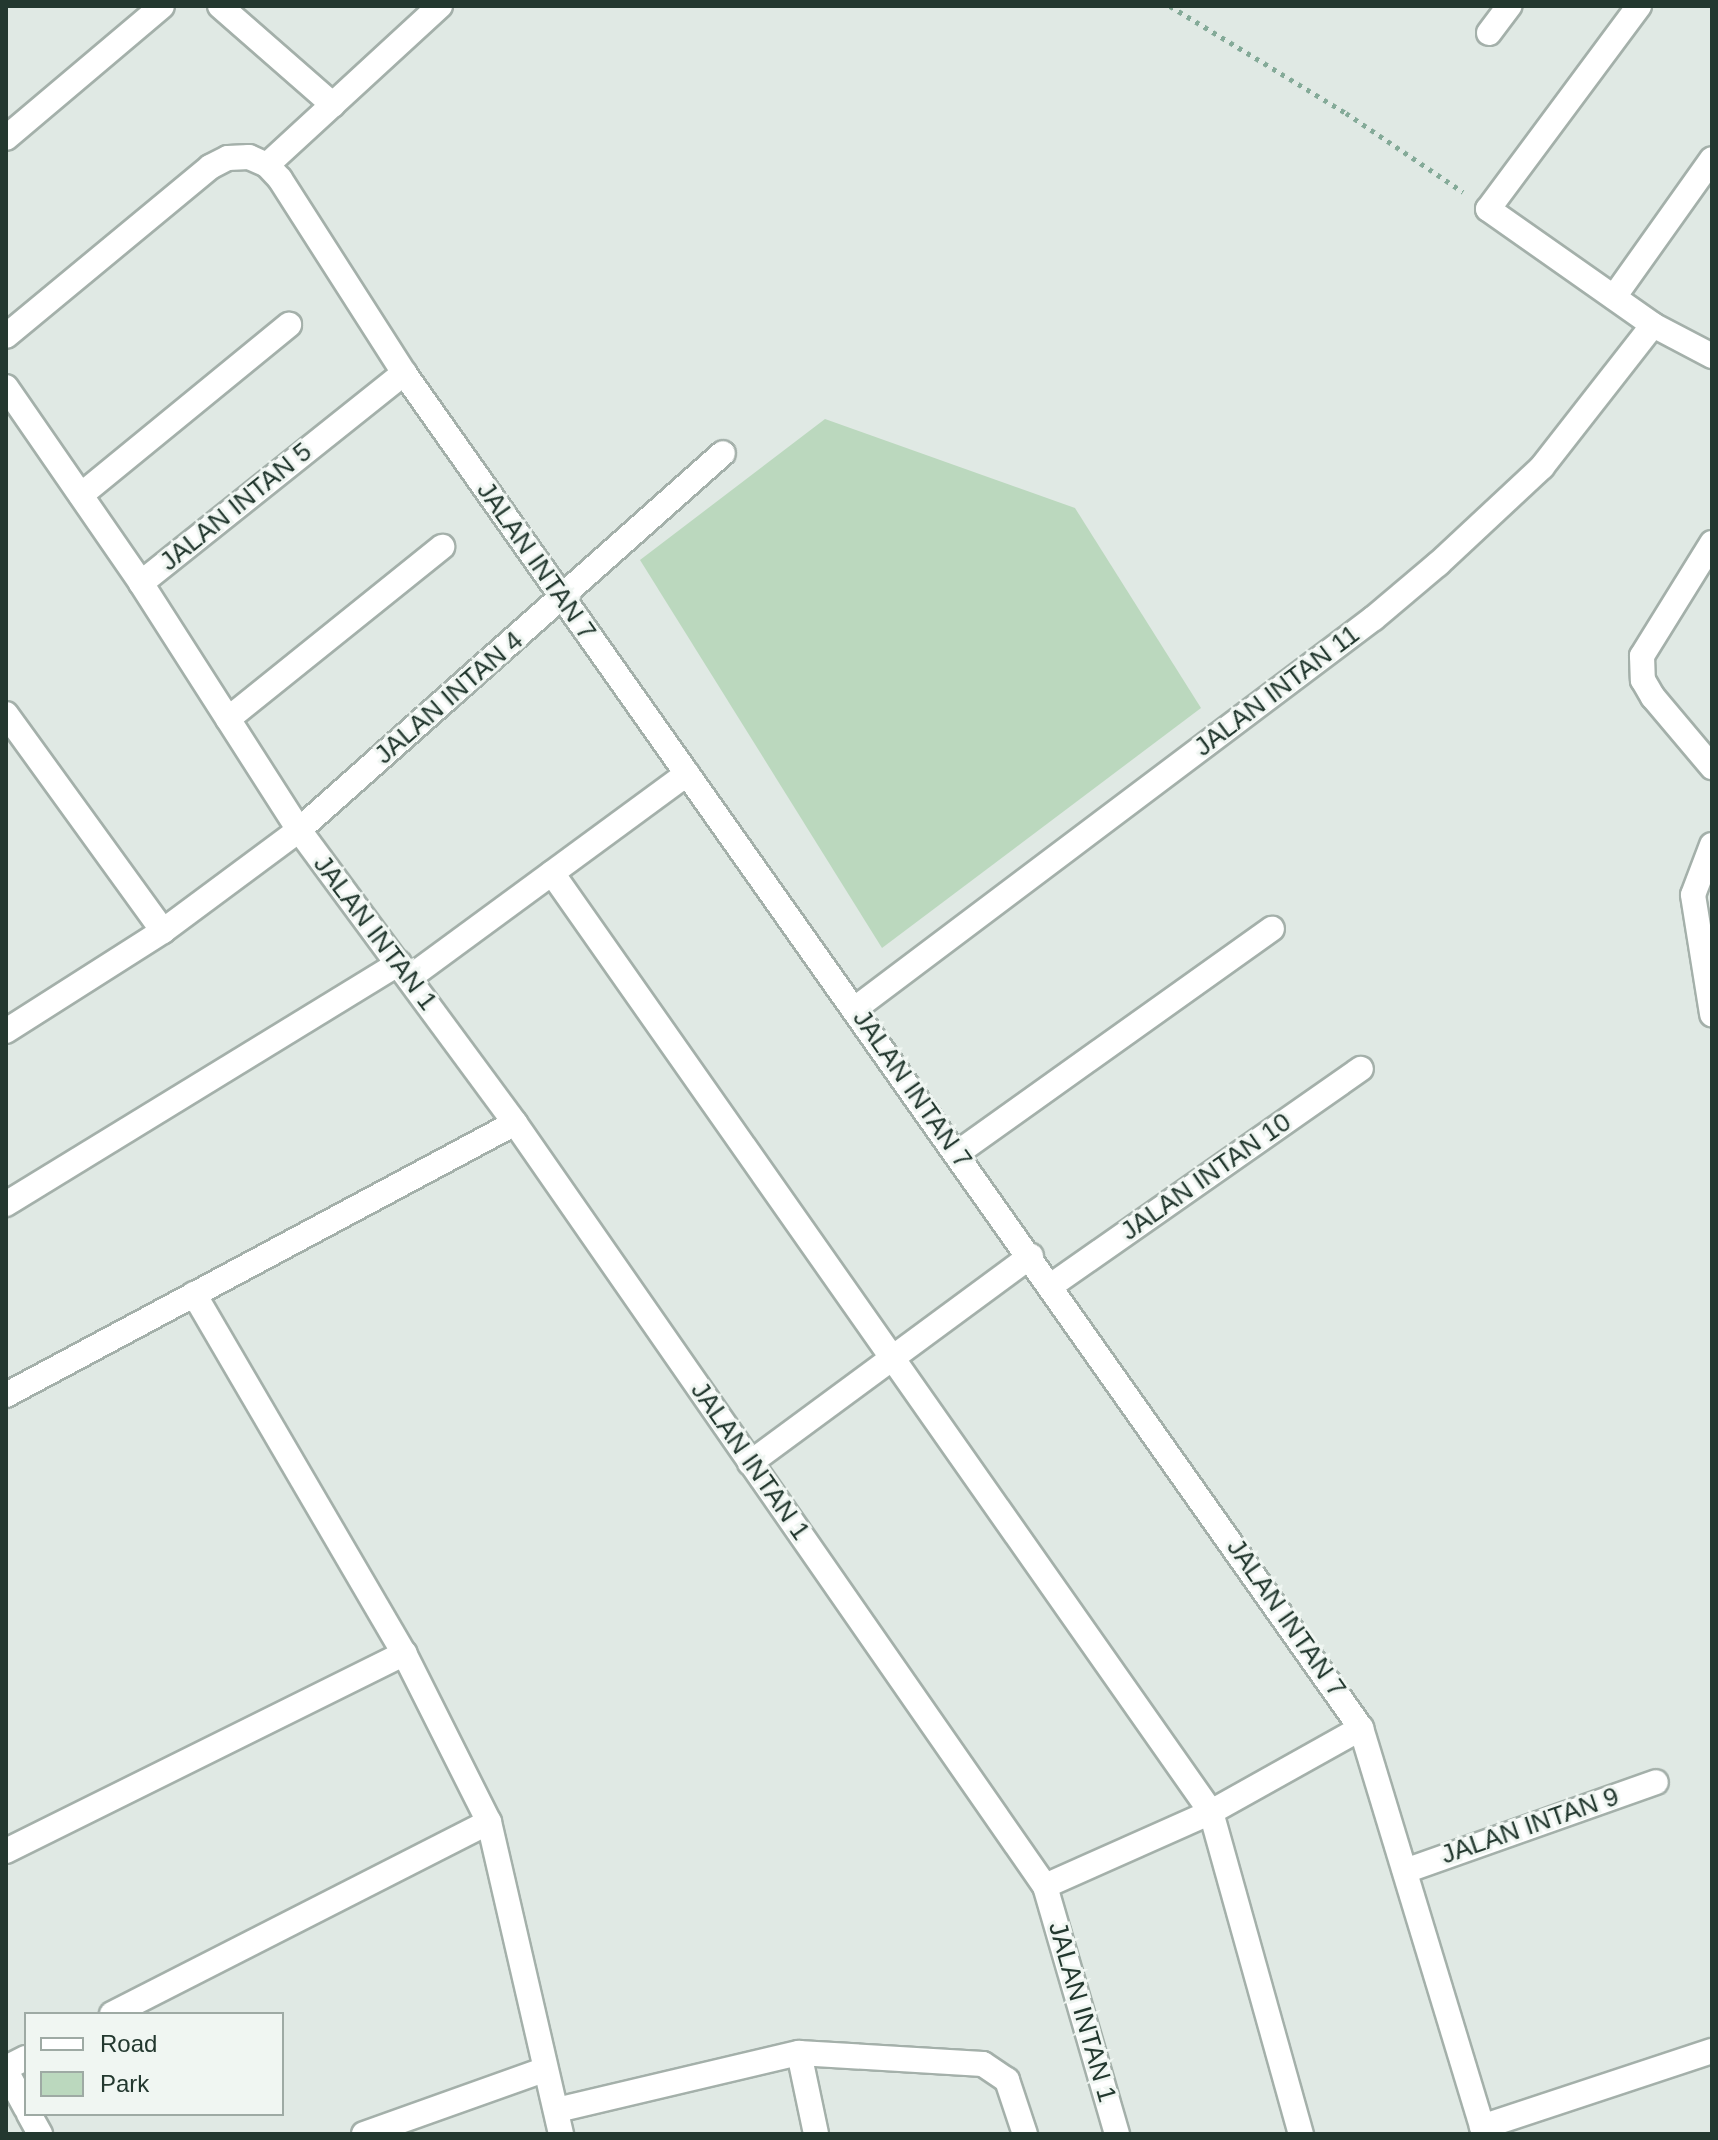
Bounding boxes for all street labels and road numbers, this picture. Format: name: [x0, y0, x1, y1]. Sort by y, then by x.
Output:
street label: JALAN INTAN 5: [154, 436, 318, 578]
street label: JALAN INTAN 7: [470, 476, 602, 646]
street label: JALAN INTAN 11: [1188, 619, 1366, 763]
street label: JALAN INTAN 4: [369, 625, 529, 771]
street label: JALAN INTAN 1: [307, 849, 443, 1017]
street label: JALAN INTAN 7: [846, 1004, 978, 1174]
street label: JALAN INTAN 10: [1115, 1107, 1297, 1247]
street label: JALAN INTAN 1: [684, 1376, 816, 1546]
street label: JALAN INTAN 7: [1220, 1533, 1352, 1703]
street label: JALAN INTAN 9: [1437, 1781, 1623, 1871]
street label: JALAN INTAN 1: [1041, 1918, 1123, 2106]

